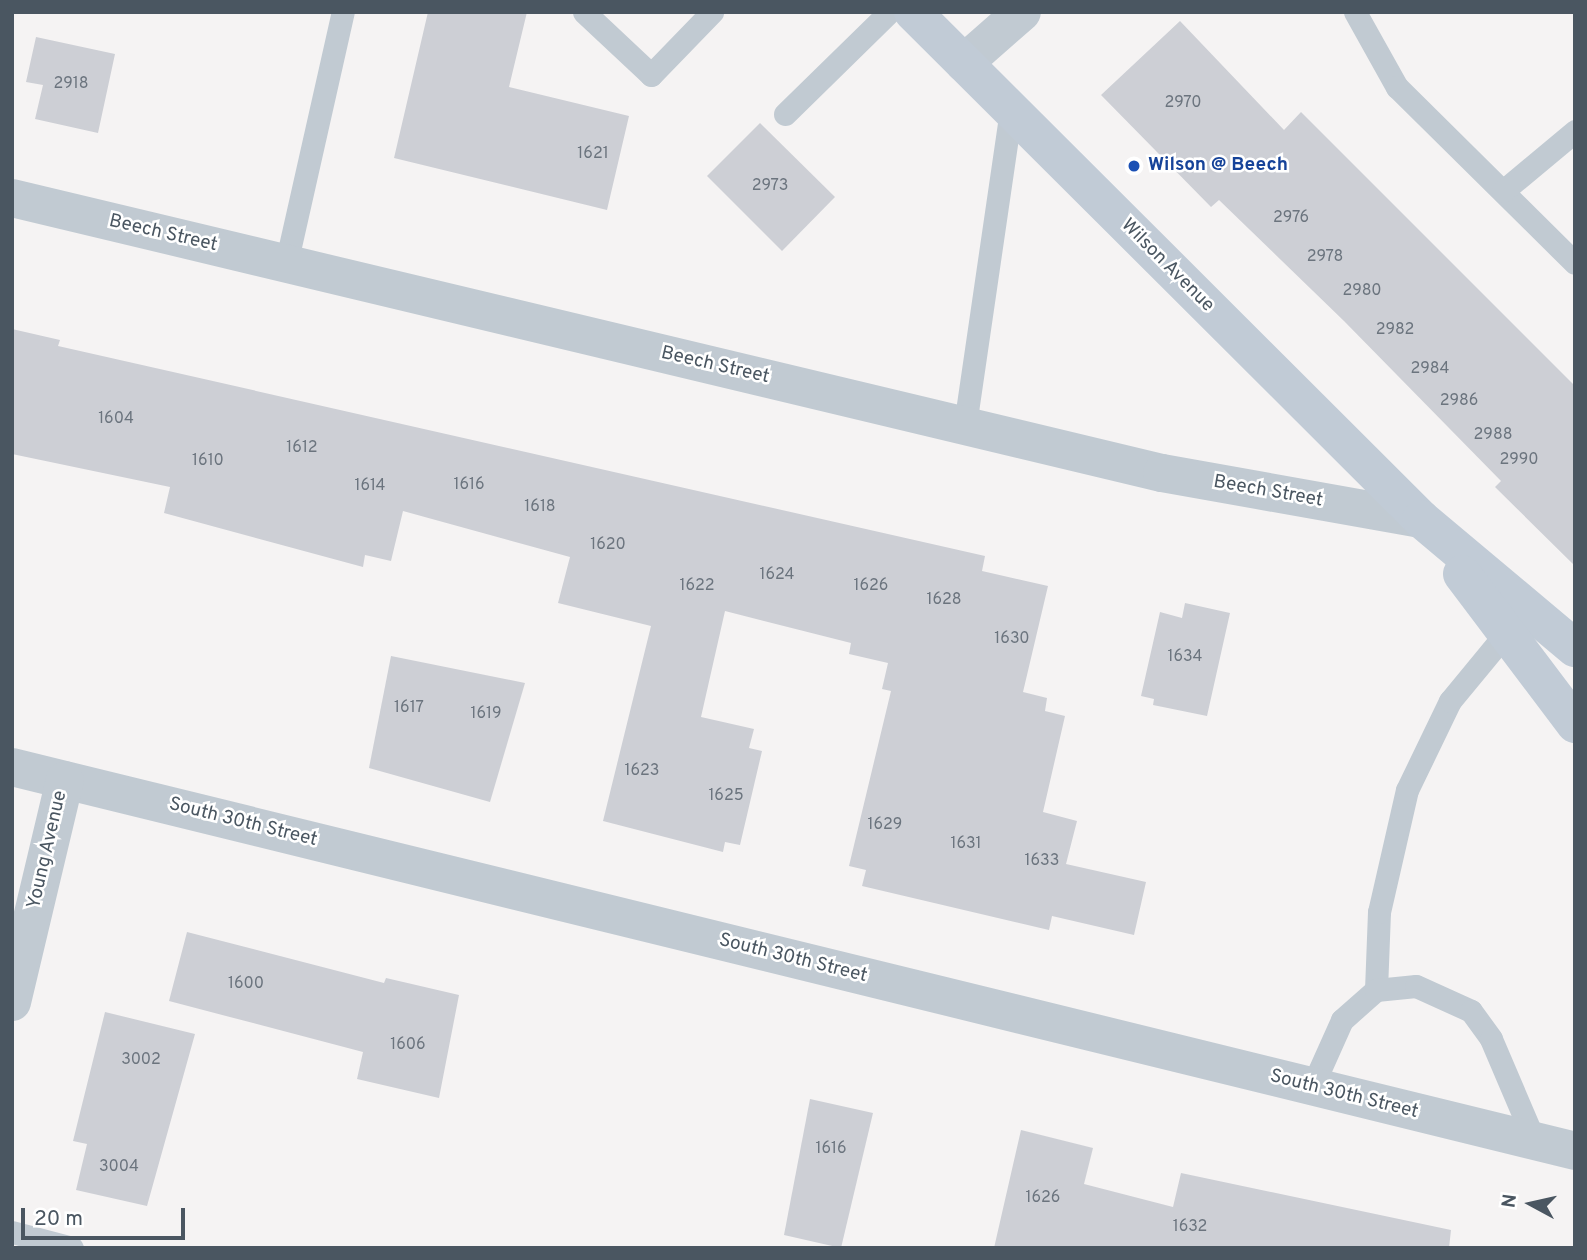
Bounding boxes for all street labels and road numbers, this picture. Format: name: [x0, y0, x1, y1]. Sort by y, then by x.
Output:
street label: Beech Street: [106, 210, 220, 258]
street label: Wilson Avenue: [1115, 214, 1219, 318]
street label: Beech Street: [658, 342, 772, 390]
street label: Beech Street: [1211, 471, 1325, 513]
street label: Young Avenue: [23, 788, 73, 912]
street label: South 30th Street: [166, 794, 320, 852]
street label: South 30th Street: [716, 930, 870, 988]
street label: South 30th Street: [1267, 1066, 1421, 1124]

